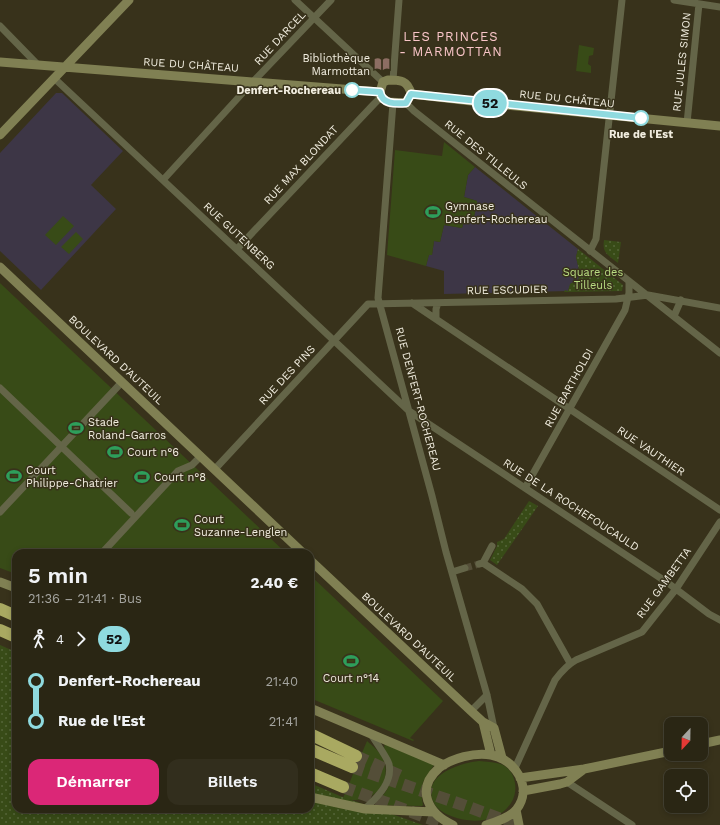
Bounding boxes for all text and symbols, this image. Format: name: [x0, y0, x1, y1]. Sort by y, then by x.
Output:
street label: RUE DARCEL: [252, 8, 309, 68]
street label: RUE JULES SIMON: [670, 12, 694, 112]
district label: LES PRINCES - MARMOTTAN: [399, 29, 503, 59]
place label: Bibliothèque Marmottan: [302, 52, 370, 78]
street label: RUE DU CHÂTEAU: [143, 54, 239, 75]
library icon: Bibliothèque Marmottan: [373, 55, 391, 73]
marker: Denfert-Rochereau: [344, 82, 360, 98]
place label: Denfert-Rochereau: [236, 84, 341, 97]
street label: RUE DU CHÂTEAU: [519, 87, 615, 110]
line badge: 52: [472, 90, 508, 116]
text: 52: [482, 95, 498, 111]
marker: Rue de l'Est: [633, 110, 649, 126]
street label: RUE DES TILLEULS: [442, 118, 530, 192]
street label: RUE MAX BLONDAT: [261, 123, 341, 207]
place label: Rue de l'Est: [609, 128, 673, 141]
street label: RUE GUTENBERG: [201, 200, 277, 272]
place label: Gymnase Denfert-Rochereau: [445, 200, 548, 226]
sports icon: Gymnase Denfert-Rochereau: [424, 203, 442, 221]
park label: Square des Tilleuls: [563, 266, 623, 292]
street label: RUE ESCUDIER: [466, 283, 548, 297]
street label: BOULEVARD D'AUTEUIL: [66, 313, 166, 408]
street label: RUE DENFERT-ROCHEREAU: [393, 326, 443, 472]
street label: RUE DES PINS: [256, 343, 318, 407]
street label: RUE BARTHOLDI: [542, 346, 596, 430]
place label: Stade Roland-Garros: [88, 416, 166, 442]
sports icon: Stade Roland-Garros: [67, 419, 85, 437]
street label: RUE VAUTHIER: [615, 423, 687, 479]
sports icon: Court n°6: [106, 443, 124, 461]
place label: Court n°6: [127, 446, 179, 459]
street label: RUE DE LA ROCHEFOUCAULD: [501, 456, 641, 554]
place label: Court Philippe-Chatrier: [26, 464, 118, 490]
sports icon: Court Philippe-Chatrier: [5, 467, 23, 485]
sports icon: Court n°8: [133, 468, 151, 486]
place label: Court n°8: [154, 471, 206, 484]
place label: Court Suzanne-Lenglen: [194, 513, 287, 539]
sports icon: Court Suzanne-Lenglen: [173, 516, 191, 534]
street label: RUE GAMBETTA: [634, 545, 694, 621]
text: 5 min: [28, 563, 88, 588]
text: 2.40 €: [251, 574, 298, 592]
street label: BOULEVARD D'AUTEUIL: [359, 590, 459, 685]
text: 21:36 – 21:41 · Bus: [28, 591, 142, 606]
icon: walk: [28, 628, 50, 650]
icon: forward: [70, 628, 92, 650]
text: 52: [106, 631, 122, 647]
text: 4: [56, 632, 64, 647]
sports icon: Court n°14: [342, 652, 360, 670]
text: Denfert-Rochereau: [58, 672, 201, 690]
place label: Court n°14: [323, 672, 379, 685]
text: 21:40: [265, 674, 298, 689]
text: Rue de l'Est: [58, 712, 145, 730]
text: 21:41: [269, 714, 298, 729]
north arrow: [664, 717, 708, 761]
map controls: [664, 717, 708, 813]
button: Démarrer: [28, 759, 159, 805]
button: Billets: [167, 759, 298, 805]
button: locate: [664, 769, 708, 813]

